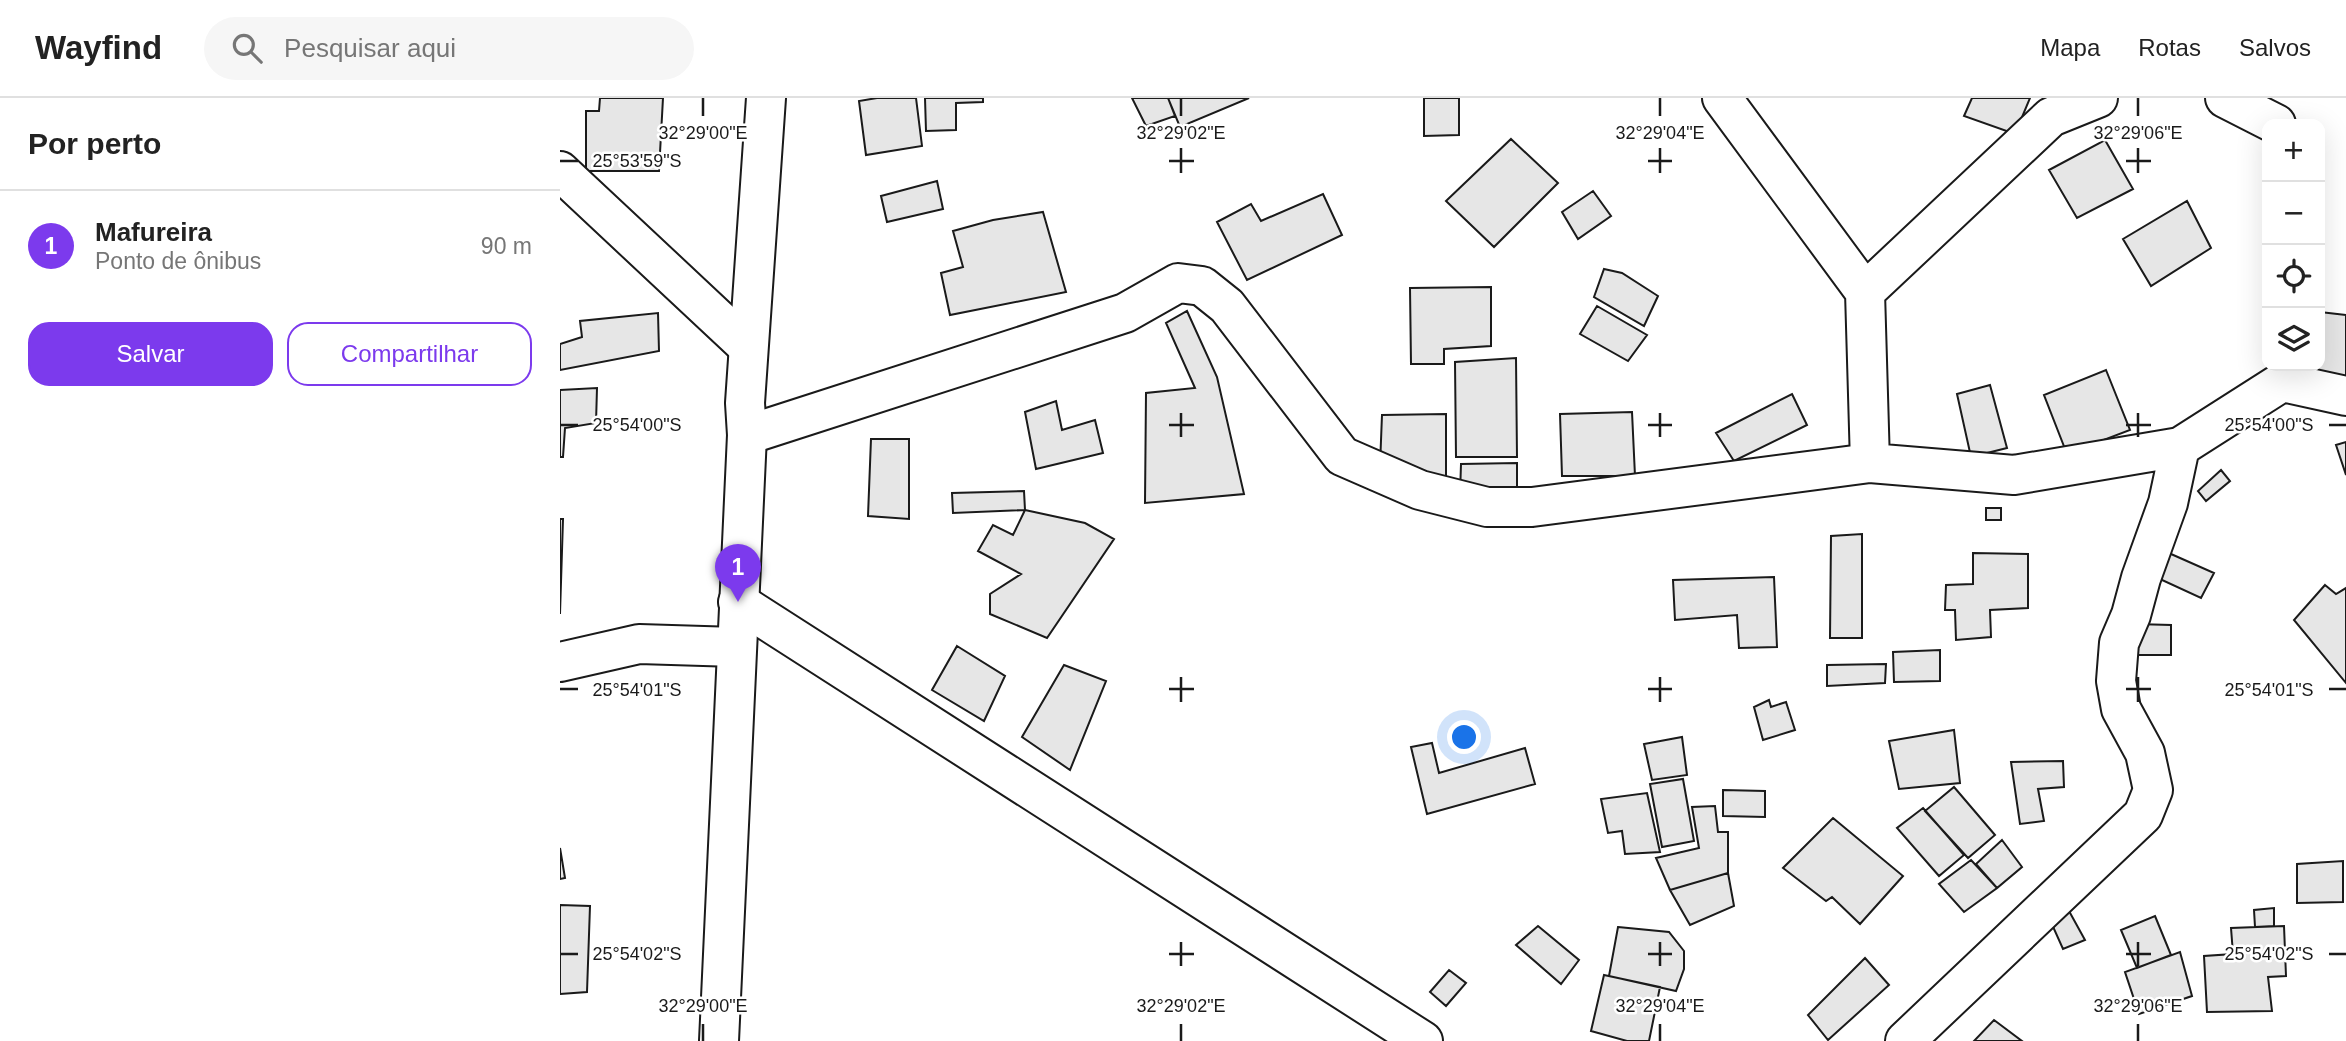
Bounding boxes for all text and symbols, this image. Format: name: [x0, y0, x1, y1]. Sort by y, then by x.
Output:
search box: [204, 17, 694, 80]
text: Wayfind: [35, 29, 162, 66]
icon: search: [228, 29, 266, 67]
text: Pesquisar aqui: [284, 33, 456, 63]
text: Mapa: [2040, 34, 2100, 61]
text: Rotas: [2138, 34, 2201, 61]
text: Salvos: [2239, 34, 2311, 61]
map controls: [2262, 119, 2325, 371]
button: +: [2262, 119, 2325, 182]
text: 32°29'00"E: [658, 123, 748, 143]
text: 32°29'02"E: [1136, 123, 1226, 143]
text: 32°29'04"E: [1615, 123, 1705, 143]
text: 32°29'06"E: [2093, 123, 2183, 143]
text: Por perto: [28, 127, 161, 160]
text: 25°53'59"S: [592, 151, 682, 171]
button: −: [2262, 182, 2325, 245]
text: Mafureira: [95, 217, 212, 247]
text: 1: [45, 233, 57, 259]
text: 90 m: [481, 233, 532, 259]
button: locate: [2262, 245, 2325, 308]
text: Ponto de ônibus: [95, 248, 261, 274]
button: layers: [2262, 308, 2325, 371]
button: Salvar: [28, 322, 273, 386]
button: Compartilhar: [287, 322, 532, 386]
text: 25°54'00"S: [592, 415, 682, 435]
text: 25°54'00"S: [2224, 415, 2314, 435]
pin: 1: [715, 544, 761, 602]
text: 25°54'01"S: [592, 680, 682, 700]
text: 25°54'01"S: [2224, 680, 2314, 700]
your location: [1447, 720, 1481, 754]
text: 25°54'02"S: [592, 944, 682, 964]
text: 25°54'02"S: [2224, 944, 2314, 964]
text: 32°29'00"E: [658, 996, 748, 1016]
text: 32°29'02"E: [1136, 996, 1226, 1016]
text: 32°29'04"E: [1615, 996, 1705, 1016]
text: 32°29'06"E: [2093, 996, 2183, 1016]

